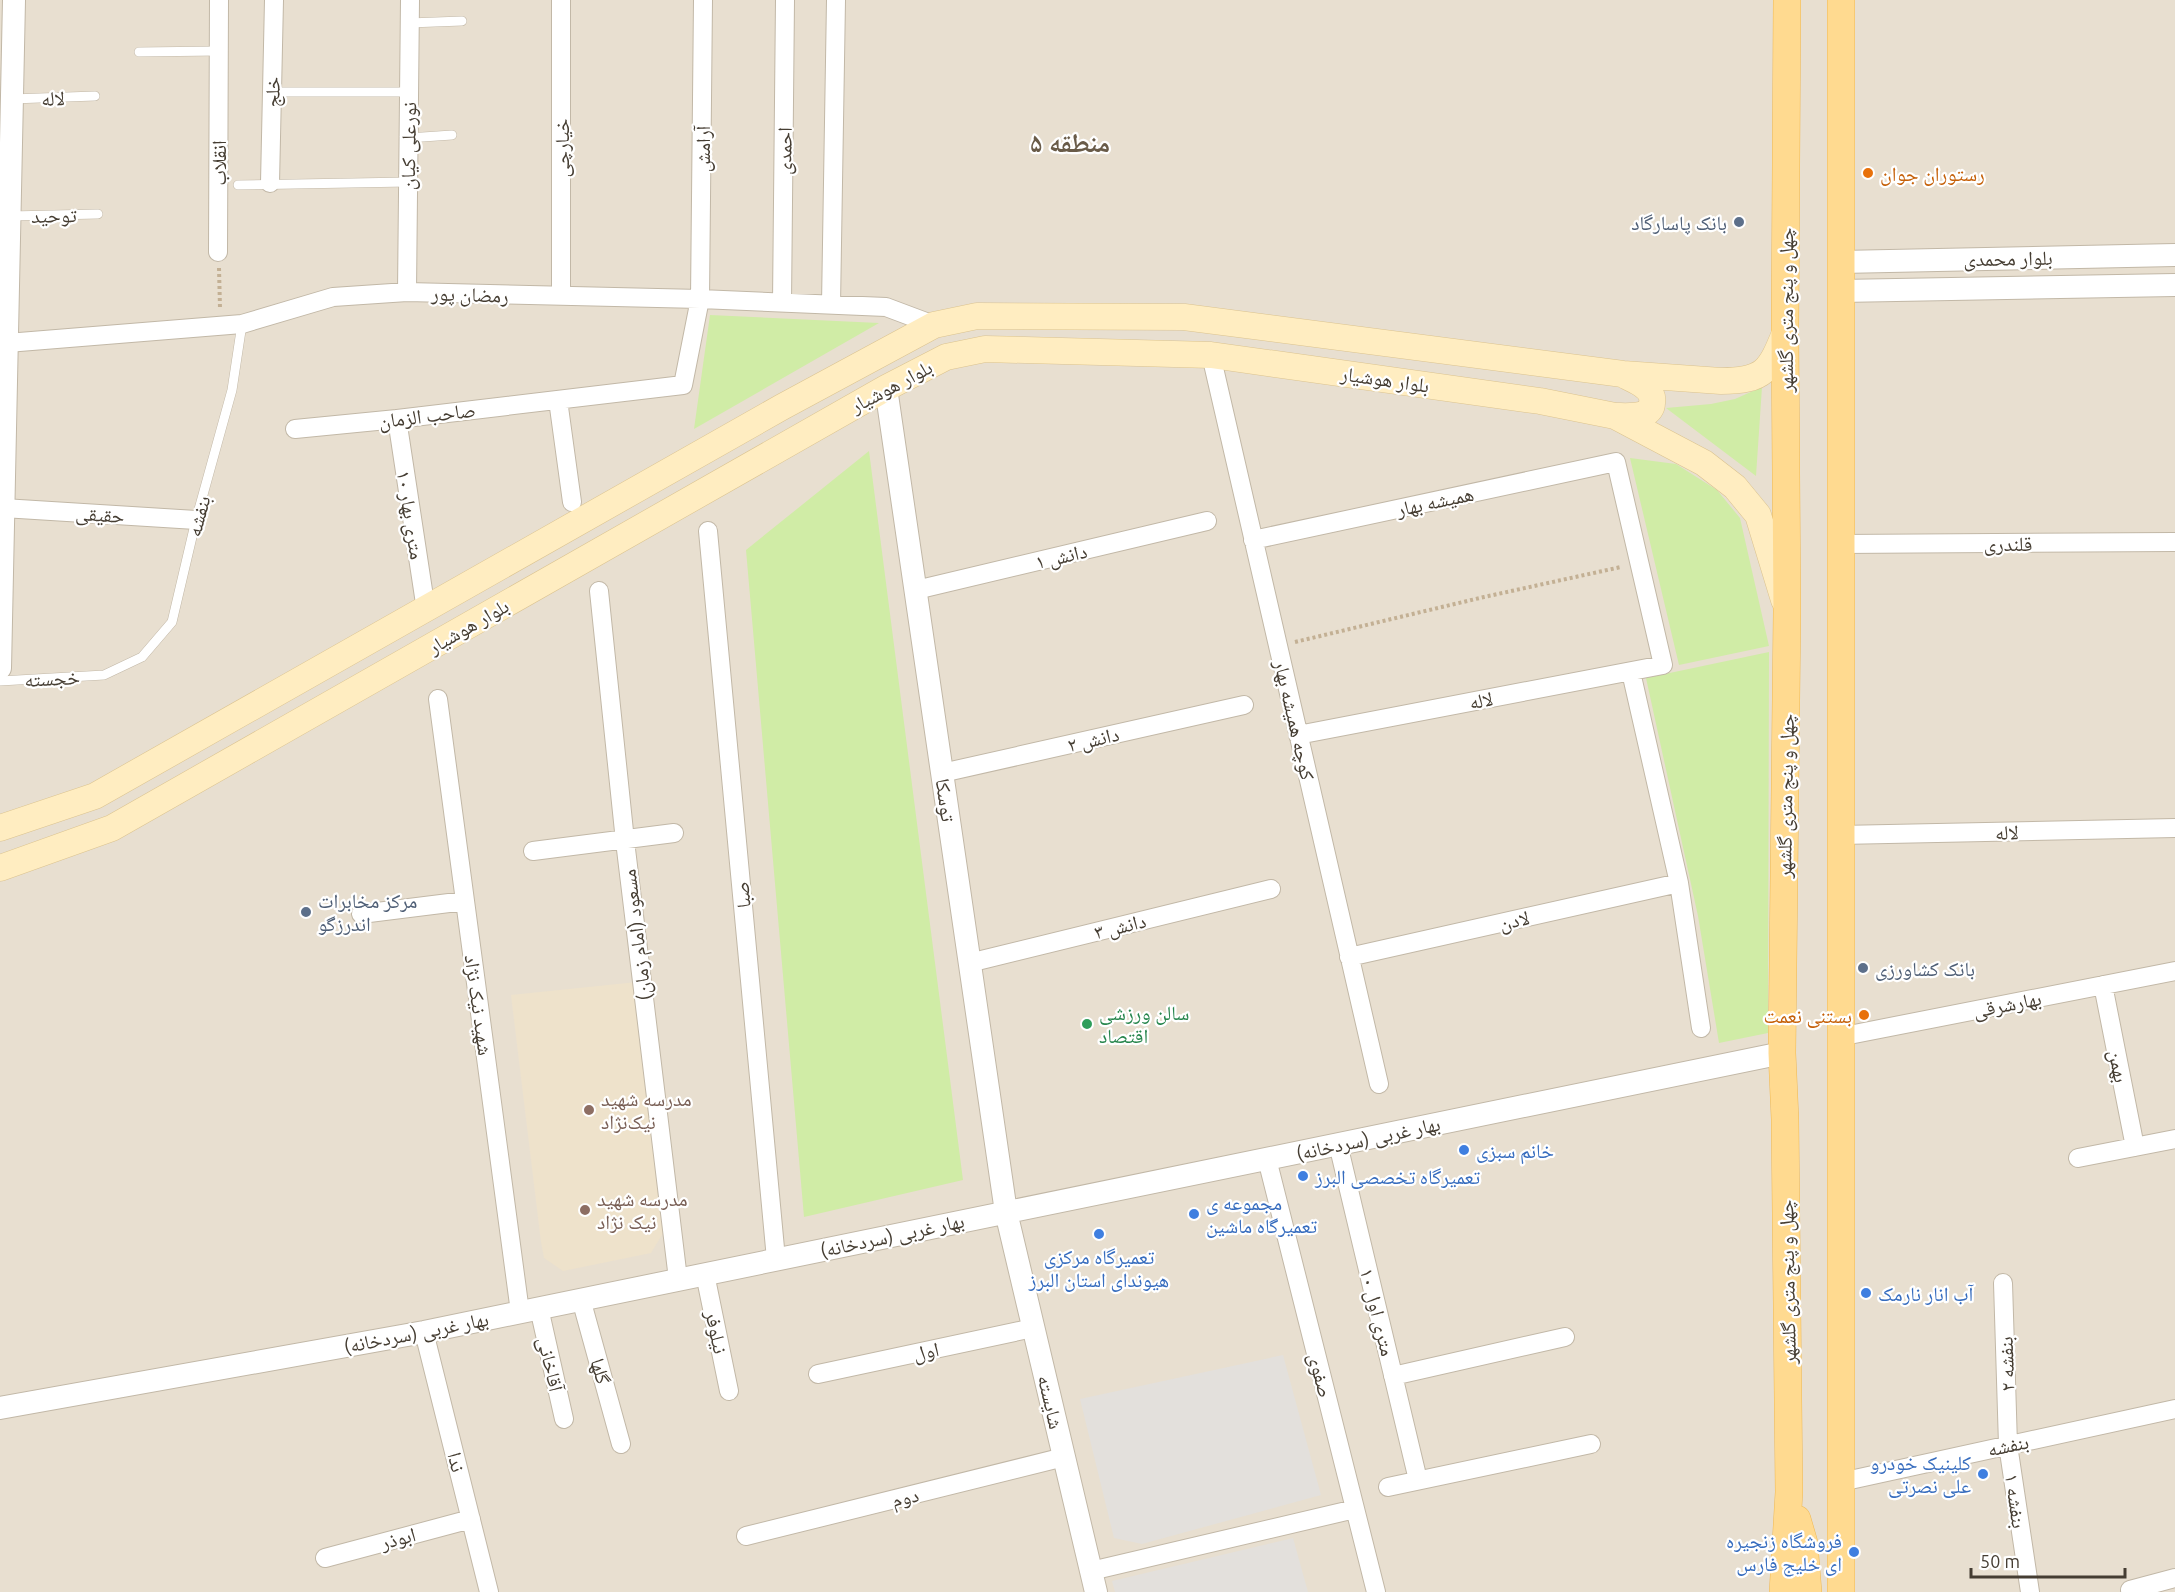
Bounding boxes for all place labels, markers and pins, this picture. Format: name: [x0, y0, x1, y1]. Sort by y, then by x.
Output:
place label: رستوران جوان: [1880, 162, 1985, 186]
marker: رستوران جوان: [1861, 166, 1875, 180]
place label: بانک پاسارگاد: [1631, 211, 1727, 235]
marker: بانک پاسارگاد: [1732, 215, 1746, 229]
place label: مرکز مخابرات اندرزگو: [318, 889, 417, 935]
marker: مرکز مخابرات اندرزگو: [299, 905, 313, 919]
place label: بانک کشاورزی: [1875, 957, 1975, 981]
marker: بانک کشاورزی: [1856, 961, 1870, 975]
place label: سالن ورزشی اقتصاد: [1099, 1001, 1189, 1047]
place label: بستنی نعمت: [1764, 1004, 1852, 1028]
marker: بستنی نعمت: [1857, 1008, 1871, 1022]
marker: سالن ورزشی اقتصاد: [1080, 1017, 1094, 1031]
place label: مدرسه شهید نیک‌نژاد: [601, 1087, 692, 1133]
marker: مدرسه شهید نیک‌نژاد: [582, 1103, 596, 1117]
place label: خانم سبزی: [1476, 1139, 1554, 1165]
marker: خانم سبزی: [1457, 1143, 1471, 1157]
place label: تعمیرگاه تخصصی البرز: [1314, 1165, 1480, 1189]
marker: تعمیرگاه تخصصی البرز: [1296, 1169, 1310, 1183]
place label: مدرسه شهید نیک نژاد: [597, 1187, 688, 1233]
place label: مجموعه ی تعمیرگاه ماشین: [1206, 1191, 1317, 1238]
marker: مدرسه شهید نیک نژاد: [578, 1203, 592, 1217]
marker: مجموعه ی تعمیرگاه ماشین: [1187, 1207, 1201, 1221]
marker: تعمیرگاه مرکزی هیوندای استان البرز: [1092, 1227, 1106, 1241]
place label: تعمیرگاه مرکزی هیوندای استان البرز: [1028, 1245, 1169, 1292]
place label: آب انار نارمک: [1878, 1282, 1974, 1305]
marker: آب انار نارمک: [1859, 1286, 1873, 1300]
place label: کلینیک خودرو علی نصرتی: [1870, 1451, 1971, 1498]
marker: کلینیک خودرو علی نصرتی: [1976, 1467, 1990, 1481]
place label: فروشگاه زنجیره ای خلیج فارس: [1726, 1529, 1842, 1577]
marker: فروشگاه زنجیره ای خلیج فارس: [1847, 1545, 1861, 1559]

